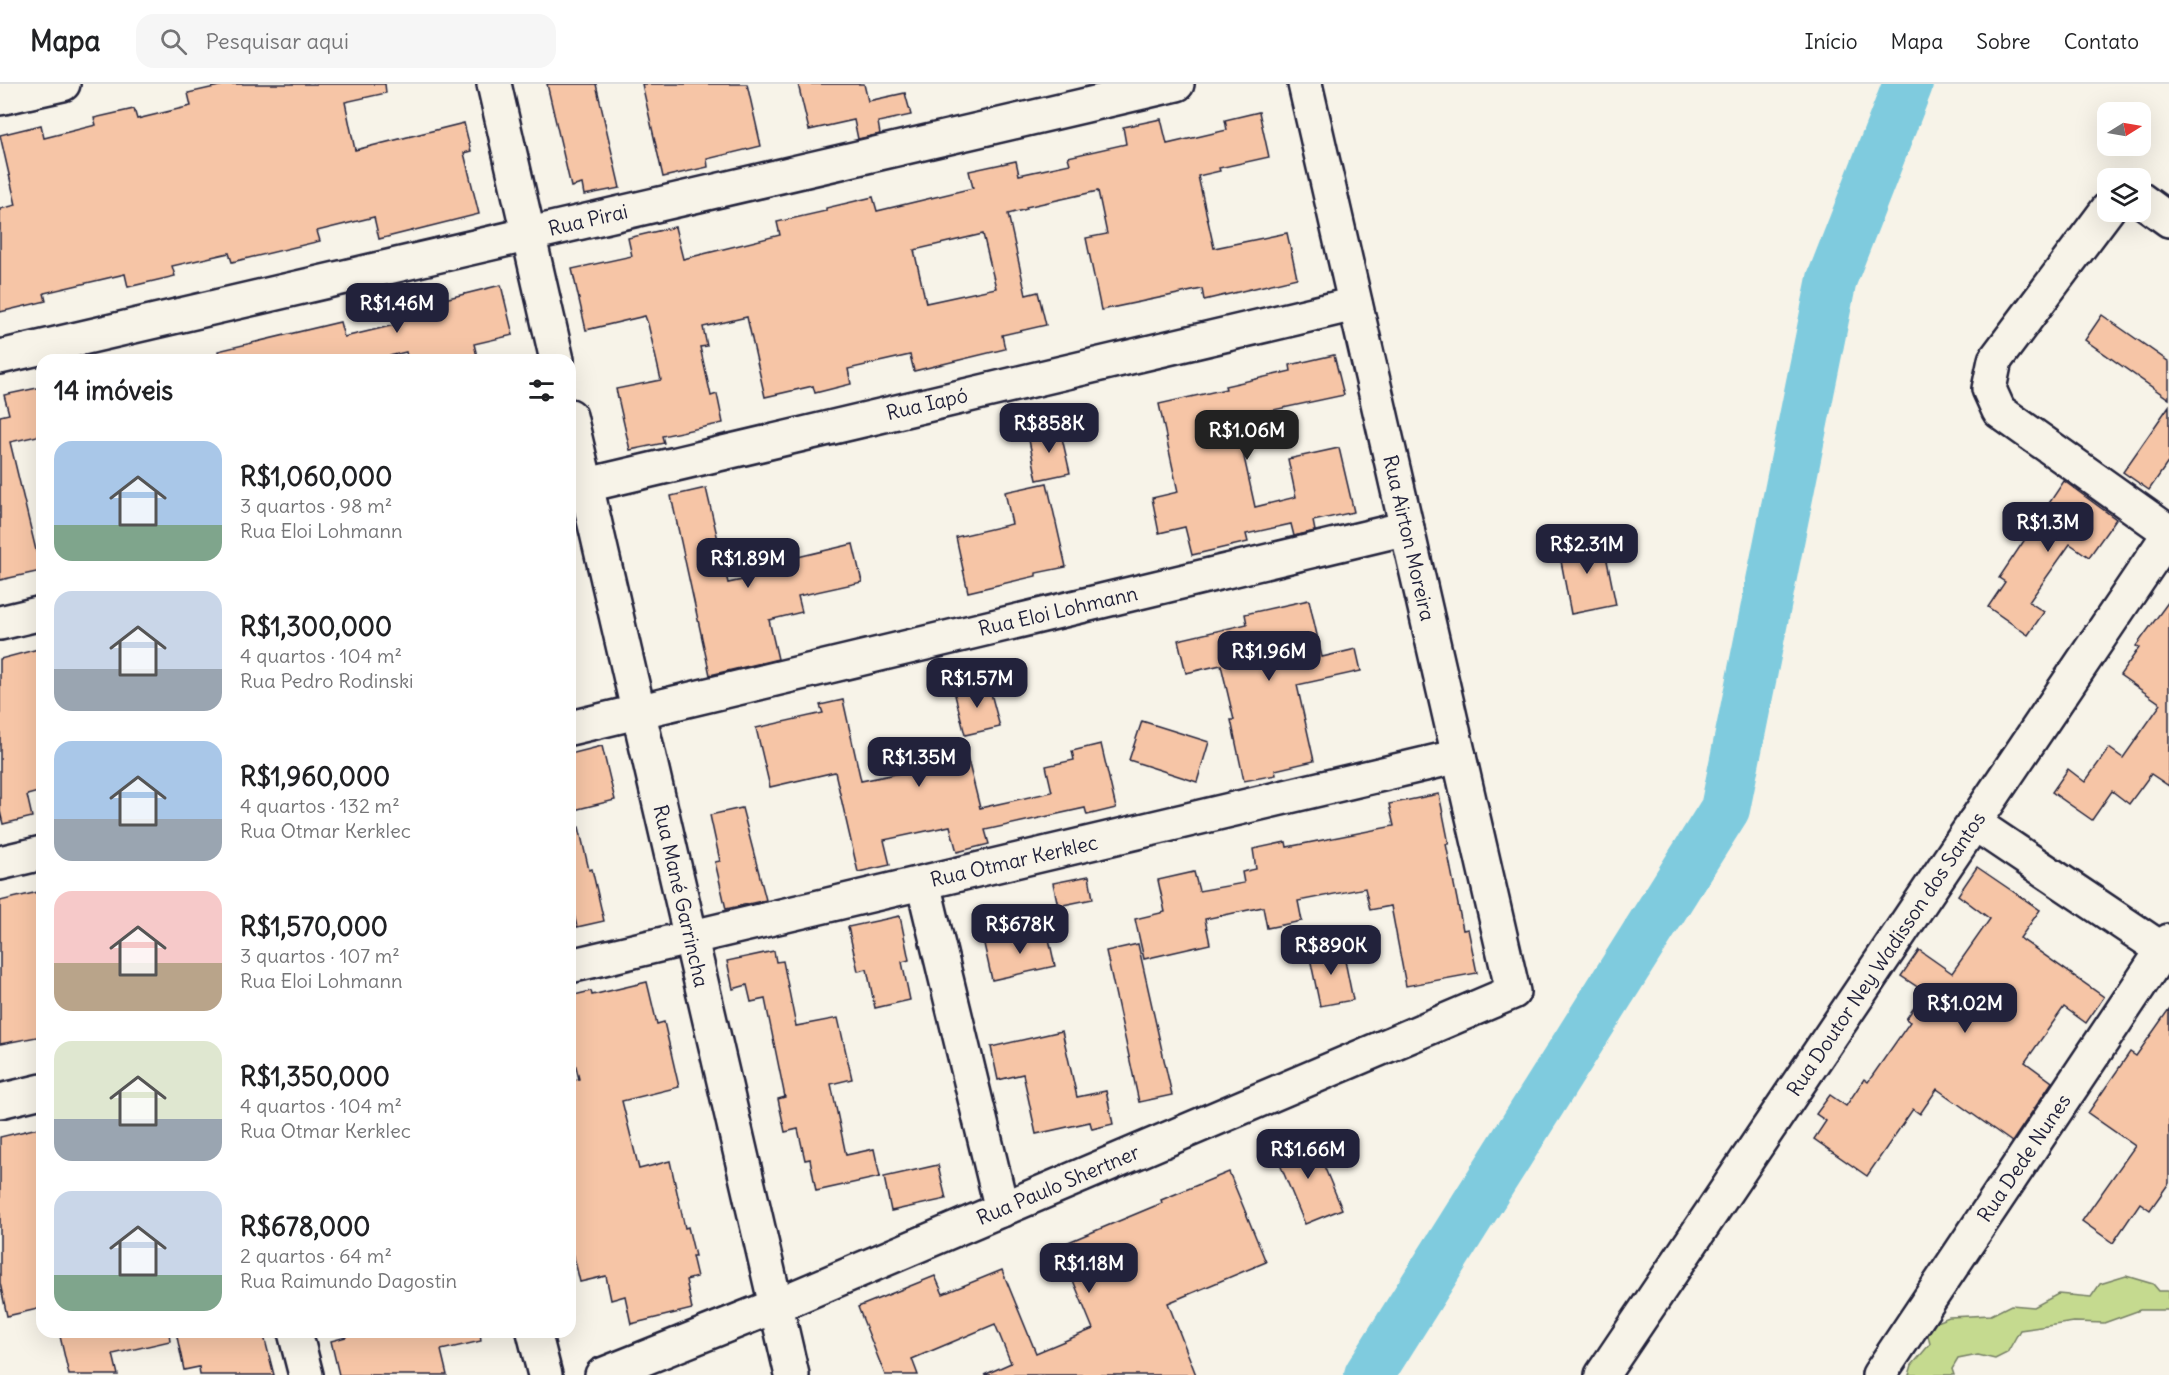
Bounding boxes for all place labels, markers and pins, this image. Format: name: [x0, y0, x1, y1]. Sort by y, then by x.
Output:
pin: R$1.46M: [342, 283, 452, 334]
pin: R$858K: [1000, 403, 1098, 454]
pin: R$1.06M: [1192, 410, 1302, 461]
pin: R$1.3M: [1999, 502, 2097, 553]
pin: R$2.31M: [1532, 524, 1642, 575]
pin: R$1.89M: [693, 538, 803, 589]
pin: R$1.96M: [1214, 631, 1324, 682]
pin: R$1.57M: [922, 658, 1032, 709]
pin: R$1.35M: [864, 737, 974, 788]
pin: R$678K: [971, 904, 1069, 955]
pin: R$890K: [1282, 925, 1380, 976]
pin: R$1.02M: [1910, 983, 2020, 1034]
pin: R$1.66M: [1253, 1129, 1363, 1180]
pin: R$1.18M: [1034, 1243, 1144, 1294]

